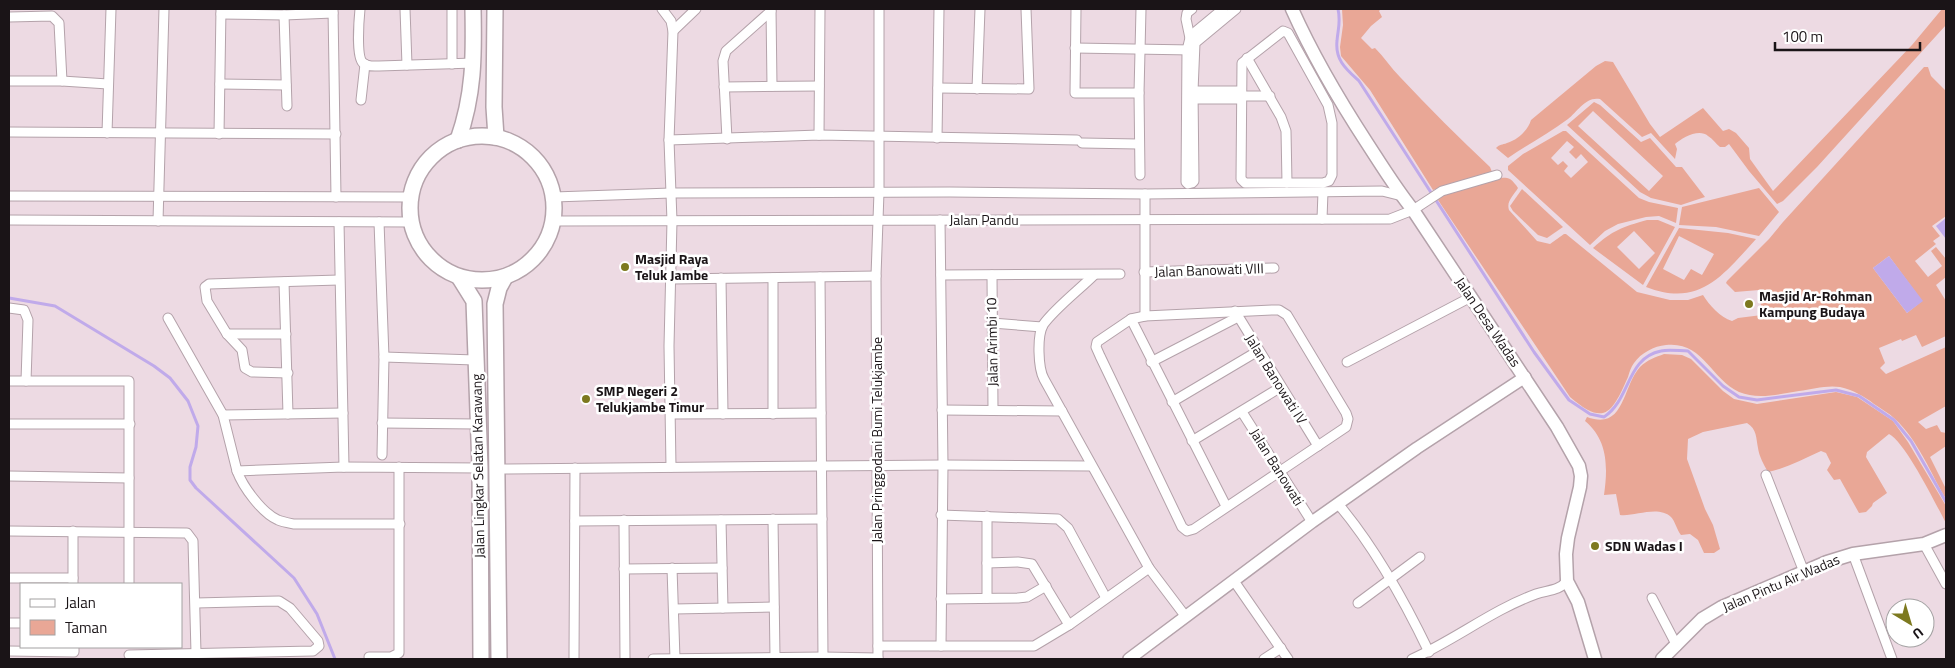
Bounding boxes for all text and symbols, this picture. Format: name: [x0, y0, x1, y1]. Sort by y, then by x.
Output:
scale bar: [1775, 20, 1920, 52]
text: 100 m: [1782, 25, 1823, 48]
street label: Jalan Pandu: [949, 209, 1019, 230]
place label: Masjid Raya Teluk Jambe: [635, 248, 709, 285]
street label: Jalan Banowati VIII: [1154, 257, 1264, 282]
marker: Masjid Raya Teluk Jambe: [619, 261, 631, 273]
street label: Jalan Desa Wadas: [1450, 272, 1526, 371]
place label: Masjid Ar-Rohman Kampung Budaya: [1759, 285, 1872, 322]
street label: Jalan Arimbi 10: [980, 297, 1003, 387]
marker: Masjid Ar-Rohman Kampung Budaya: [1743, 298, 1755, 310]
street label: Jalan Banowati IV: [1240, 330, 1313, 428]
street label: Jalan Pringgodani Bumi Telukjambe: [866, 337, 887, 543]
street label: Jalan Lingkar Selatan Karawang: [465, 374, 490, 558]
place label: SMP Negeri 2 Telukjambe Timur: [596, 380, 704, 417]
marker: SMP Negeri 2 Telukjambe Timur: [580, 393, 592, 405]
street label: Jalan Banowati: [1245, 424, 1310, 510]
place label: SDN Wadas I: [1605, 535, 1683, 556]
marker: SDN Wadas I: [1589, 540, 1601, 552]
street label: Jalan Pintu Air Wadas: [1719, 548, 1843, 617]
legend: [20, 583, 182, 648]
text: Jalan: [65, 591, 96, 614]
north arrow: [1885, 598, 1935, 648]
text: Taman: [65, 616, 107, 639]
text: U: [1908, 623, 1928, 645]

